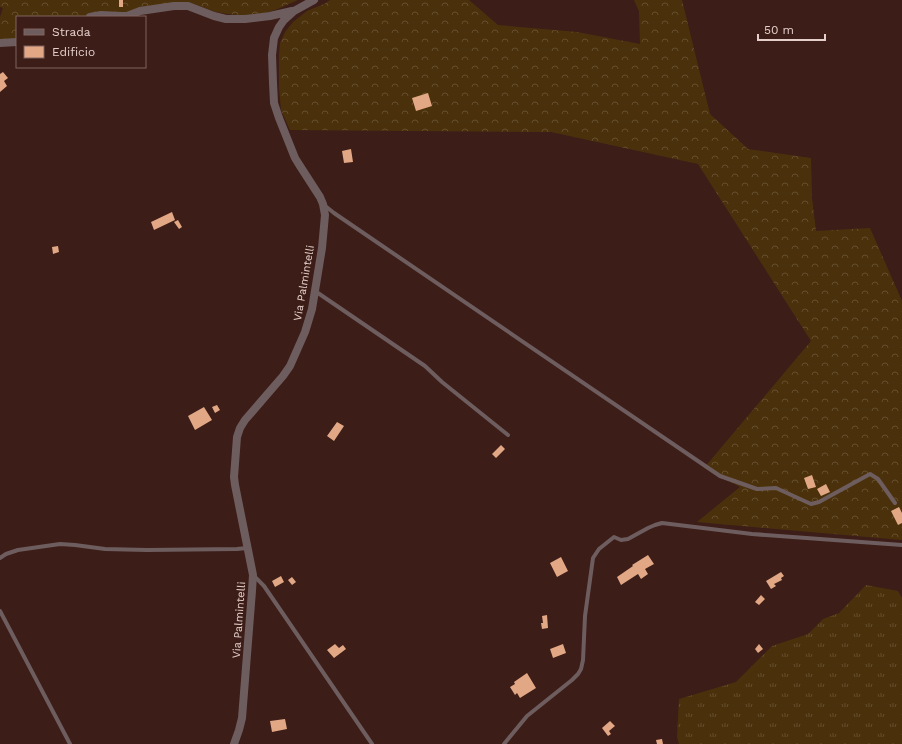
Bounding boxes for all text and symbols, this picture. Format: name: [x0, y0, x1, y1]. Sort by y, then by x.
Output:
legend: [16, 16, 146, 68]
scale bar: [758, 16, 825, 42]
text: 50 m: [764, 23, 794, 37]
text: Strada: [52, 25, 91, 39]
text: Edificio: [52, 45, 95, 59]
street label: Via Palmintelli: [291, 244, 317, 322]
street label: Via Palmintelli: [230, 581, 248, 659]

